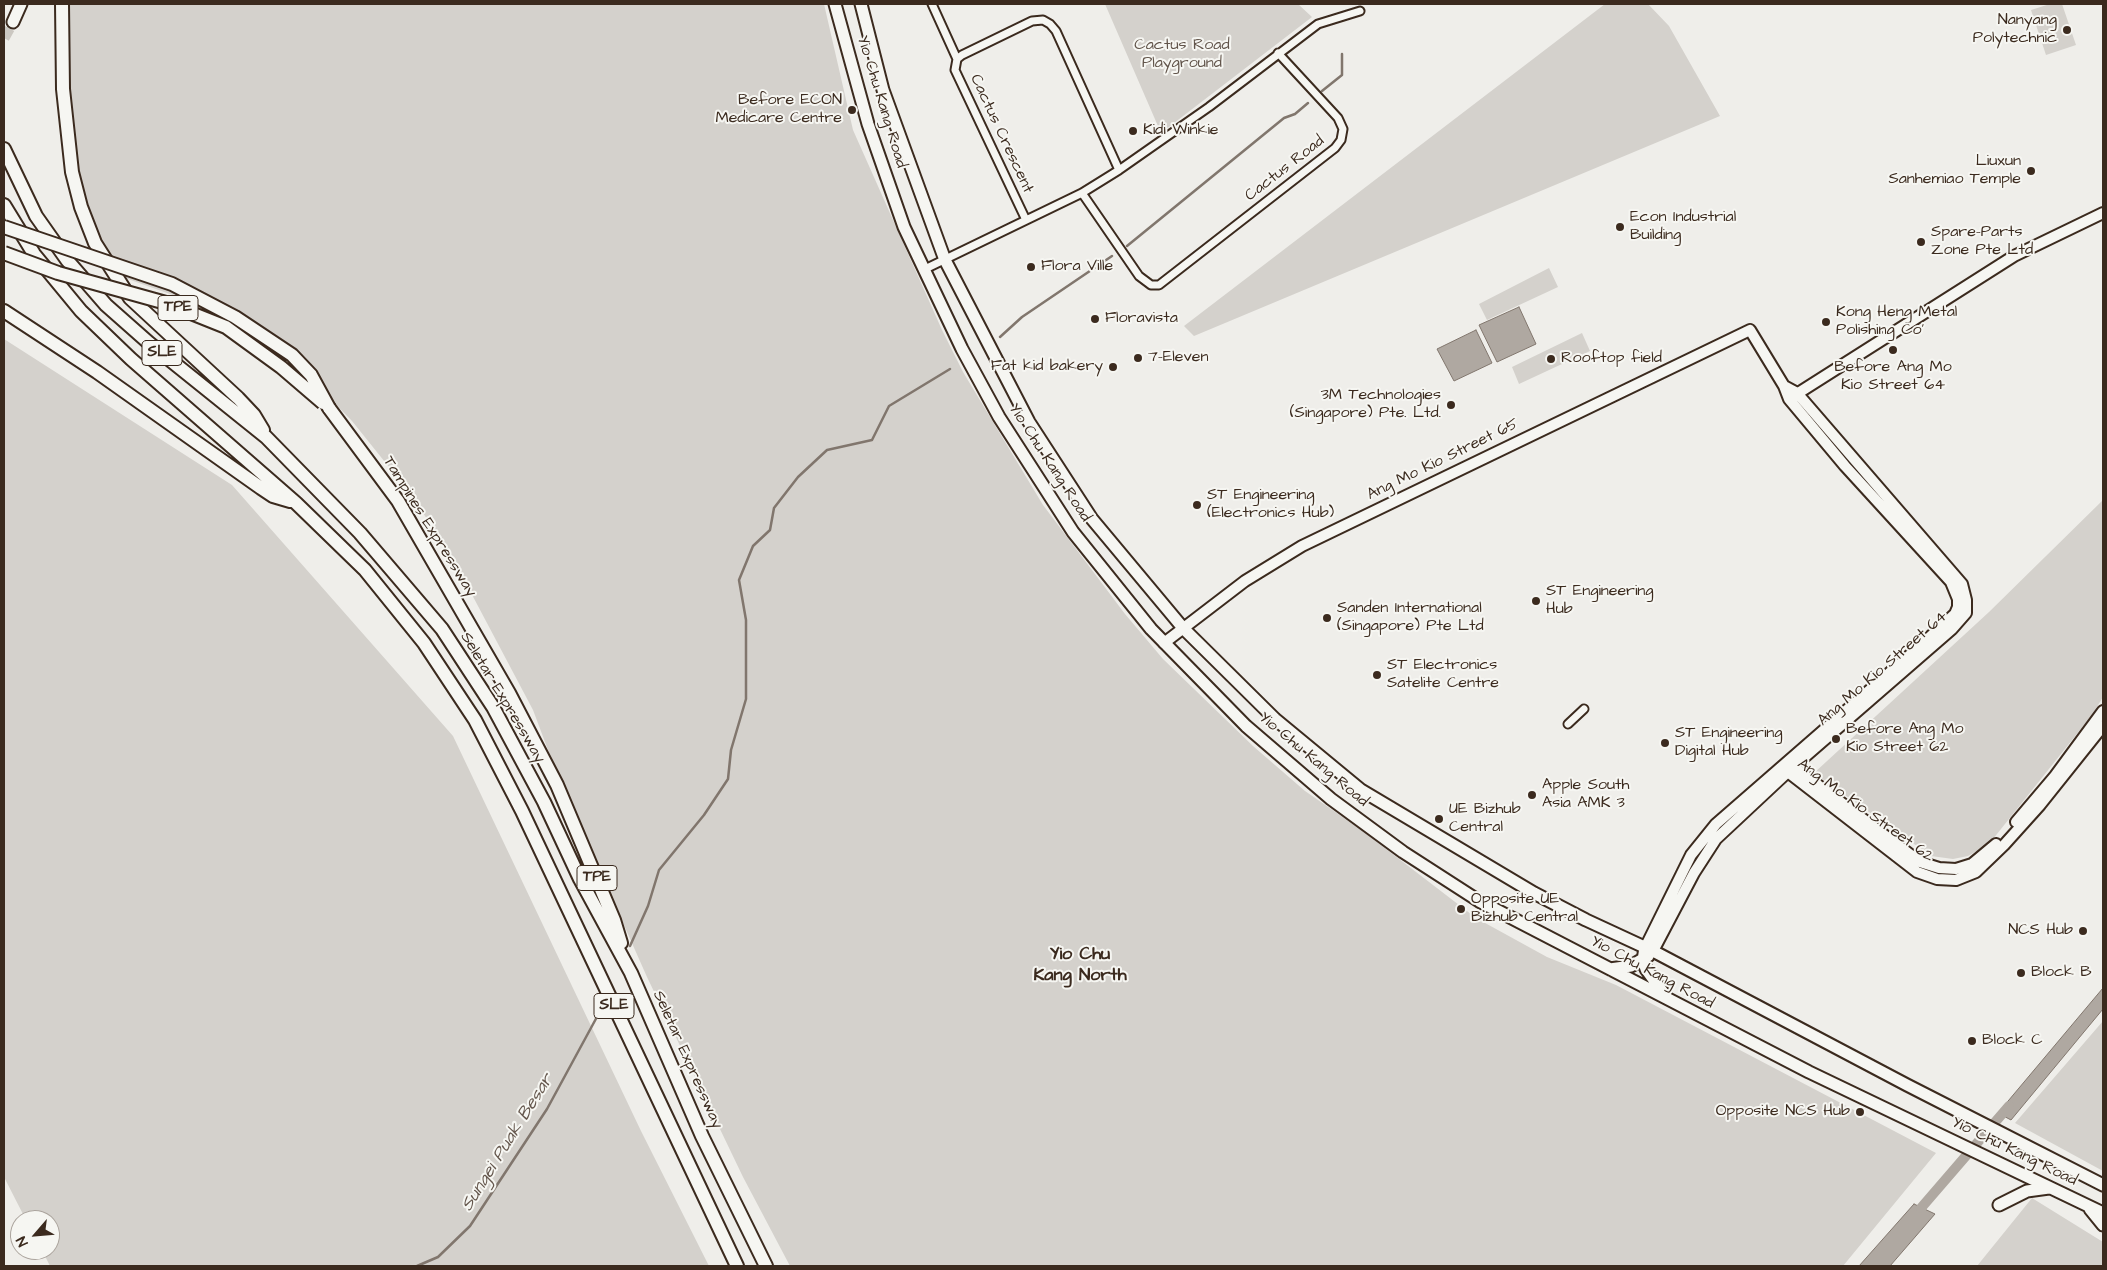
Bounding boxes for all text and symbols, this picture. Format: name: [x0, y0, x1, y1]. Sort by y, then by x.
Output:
place label: Nanyang Polytechnic: [1973, 11, 2057, 49]
marker: Nanyang Polytechnic: [2061, 24, 2073, 36]
street label: Yio Chu Kang Road: [852, 33, 910, 171]
park label: Cactus Road Playground: [1134, 36, 1230, 74]
street label: Cactus Crescent: [965, 72, 1037, 196]
place label: Before ECON Medicare Centre: [715, 91, 842, 129]
marker: Before ECON Medicare Centre: [846, 104, 858, 116]
place label: Kidi Winkie: [1143, 121, 1219, 141]
marker: Kidi Winkie: [1127, 125, 1139, 137]
street label: Cactus Road: [1242, 132, 1328, 206]
place label: Liuxun Sanhemiao Temple: [1888, 152, 2021, 190]
marker: Liuxun Sanhemiao Temple: [2025, 165, 2037, 177]
place label: Econ Industrial Building: [1630, 208, 1736, 246]
marker: Econ Industrial Building: [1614, 221, 1626, 233]
place label: Spare-Parts Zone Pte Ltd: [1931, 223, 2033, 261]
marker: Spare-Parts Zone Pte Ltd: [1915, 236, 1927, 248]
place label: Flora Ville: [1041, 257, 1113, 277]
marker: Flora Ville: [1025, 261, 1037, 273]
road number: TPE: [158, 296, 198, 320]
place label: Kong Heng Metal Polishing Co': [1836, 303, 1957, 341]
place label: Floravista: [1105, 309, 1178, 329]
marker: Floravista: [1089, 313, 1101, 325]
marker: Kong Heng Metal Polishing Co': [1820, 316, 1832, 328]
road number: SLE: [142, 340, 182, 366]
marker: Before Ang Mo Kio Street 64: [1887, 344, 1899, 356]
place label: 7-Eleven: [1148, 348, 1208, 368]
place label: Rooftop field: [1561, 349, 1662, 369]
marker: 7-Eleven: [1132, 352, 1144, 364]
marker: Rooftop field: [1545, 353, 1557, 365]
place label: Fat kid bakery: [991, 357, 1103, 377]
place label: Before Ang Mo Kio Street 64: [1834, 358, 1952, 396]
marker: Fat kid bakery: [1107, 361, 1119, 373]
place label: 3M Technologies (Singapore) Pte. Ltd.: [1290, 386, 1441, 424]
marker: 3M Technologies (Singapore) Pte. Ltd.: [1445, 399, 1457, 411]
street label: Yio Chu Kang Road: [1004, 400, 1094, 526]
street label: Ang Mo Kio Street 65: [1364, 415, 1522, 505]
street label: Tampines Expressway: [378, 453, 480, 601]
place label: ST Engineering (Electronics Hub): [1207, 486, 1334, 524]
marker: ST Engineering (Electronics Hub): [1191, 499, 1203, 511]
place label: ST Engineering Hub: [1546, 582, 1654, 620]
marker: ST Engineering Hub: [1530, 595, 1542, 607]
place label: Sanden International (Singapore) Pte Ltd: [1337, 599, 1484, 637]
street label: Ang Mo Kio Street 64: [1814, 607, 1952, 731]
marker: Sanden International (Singapore) Pte Ltd: [1321, 612, 1333, 624]
street label: Seletar Expressway: [455, 629, 549, 767]
place label: ST Electronics Satelite Centre: [1387, 656, 1499, 694]
marker: ST Electronics Satelite Centre: [1371, 669, 1383, 681]
street label: Yio Chu Kang Road: [1254, 708, 1372, 812]
place label: Before Ang Mo Kio Street 62: [1846, 720, 1964, 758]
place label: ST Engineering Digital Hub: [1675, 724, 1783, 762]
marker: Before Ang Mo Kio Street 62: [1830, 733, 1842, 745]
marker: ST Engineering Digital Hub: [1659, 737, 1671, 749]
street label: Ang Mo Kio Street 62: [1793, 755, 1937, 867]
place label: Apple South Asia AMK 3: [1542, 776, 1629, 814]
marker: Apple South Asia AMK 3: [1526, 789, 1538, 801]
place label: UE Bizhub Central: [1449, 800, 1521, 838]
marker: UE Bizhub Central: [1433, 813, 1445, 825]
road number: TPE: [577, 866, 617, 890]
place label: Opposite UE Bizhub Central: [1471, 890, 1578, 928]
marker: Opposite UE Bizhub Central: [1455, 903, 1467, 915]
place label: NCS Hub: [2008, 921, 2073, 941]
marker: NCS Hub: [2077, 925, 2089, 937]
street label: Yio Chu Kang Road: [1587, 932, 1717, 1014]
district label: Yio Chu Kang North: [1033, 944, 1127, 986]
place label: Block B: [2031, 963, 2092, 983]
marker: Block B: [2015, 967, 2027, 979]
street label: Seletar Expressway: [648, 988, 726, 1132]
road number: SLE: [594, 994, 634, 1018]
place label: Block C: [1982, 1031, 2043, 1051]
marker: Block C: [1966, 1035, 1978, 1047]
water label: Sungei Puak Besar: [457, 1071, 559, 1215]
place label: Opposite NCS Hub: [1716, 1102, 1850, 1122]
marker: Opposite NCS Hub: [1854, 1106, 1866, 1118]
street label: Yio Chu Kang Road: [1948, 1113, 2080, 1191]
north arrow: [10, 1210, 60, 1260]
text: N: [12, 1233, 33, 1250]

